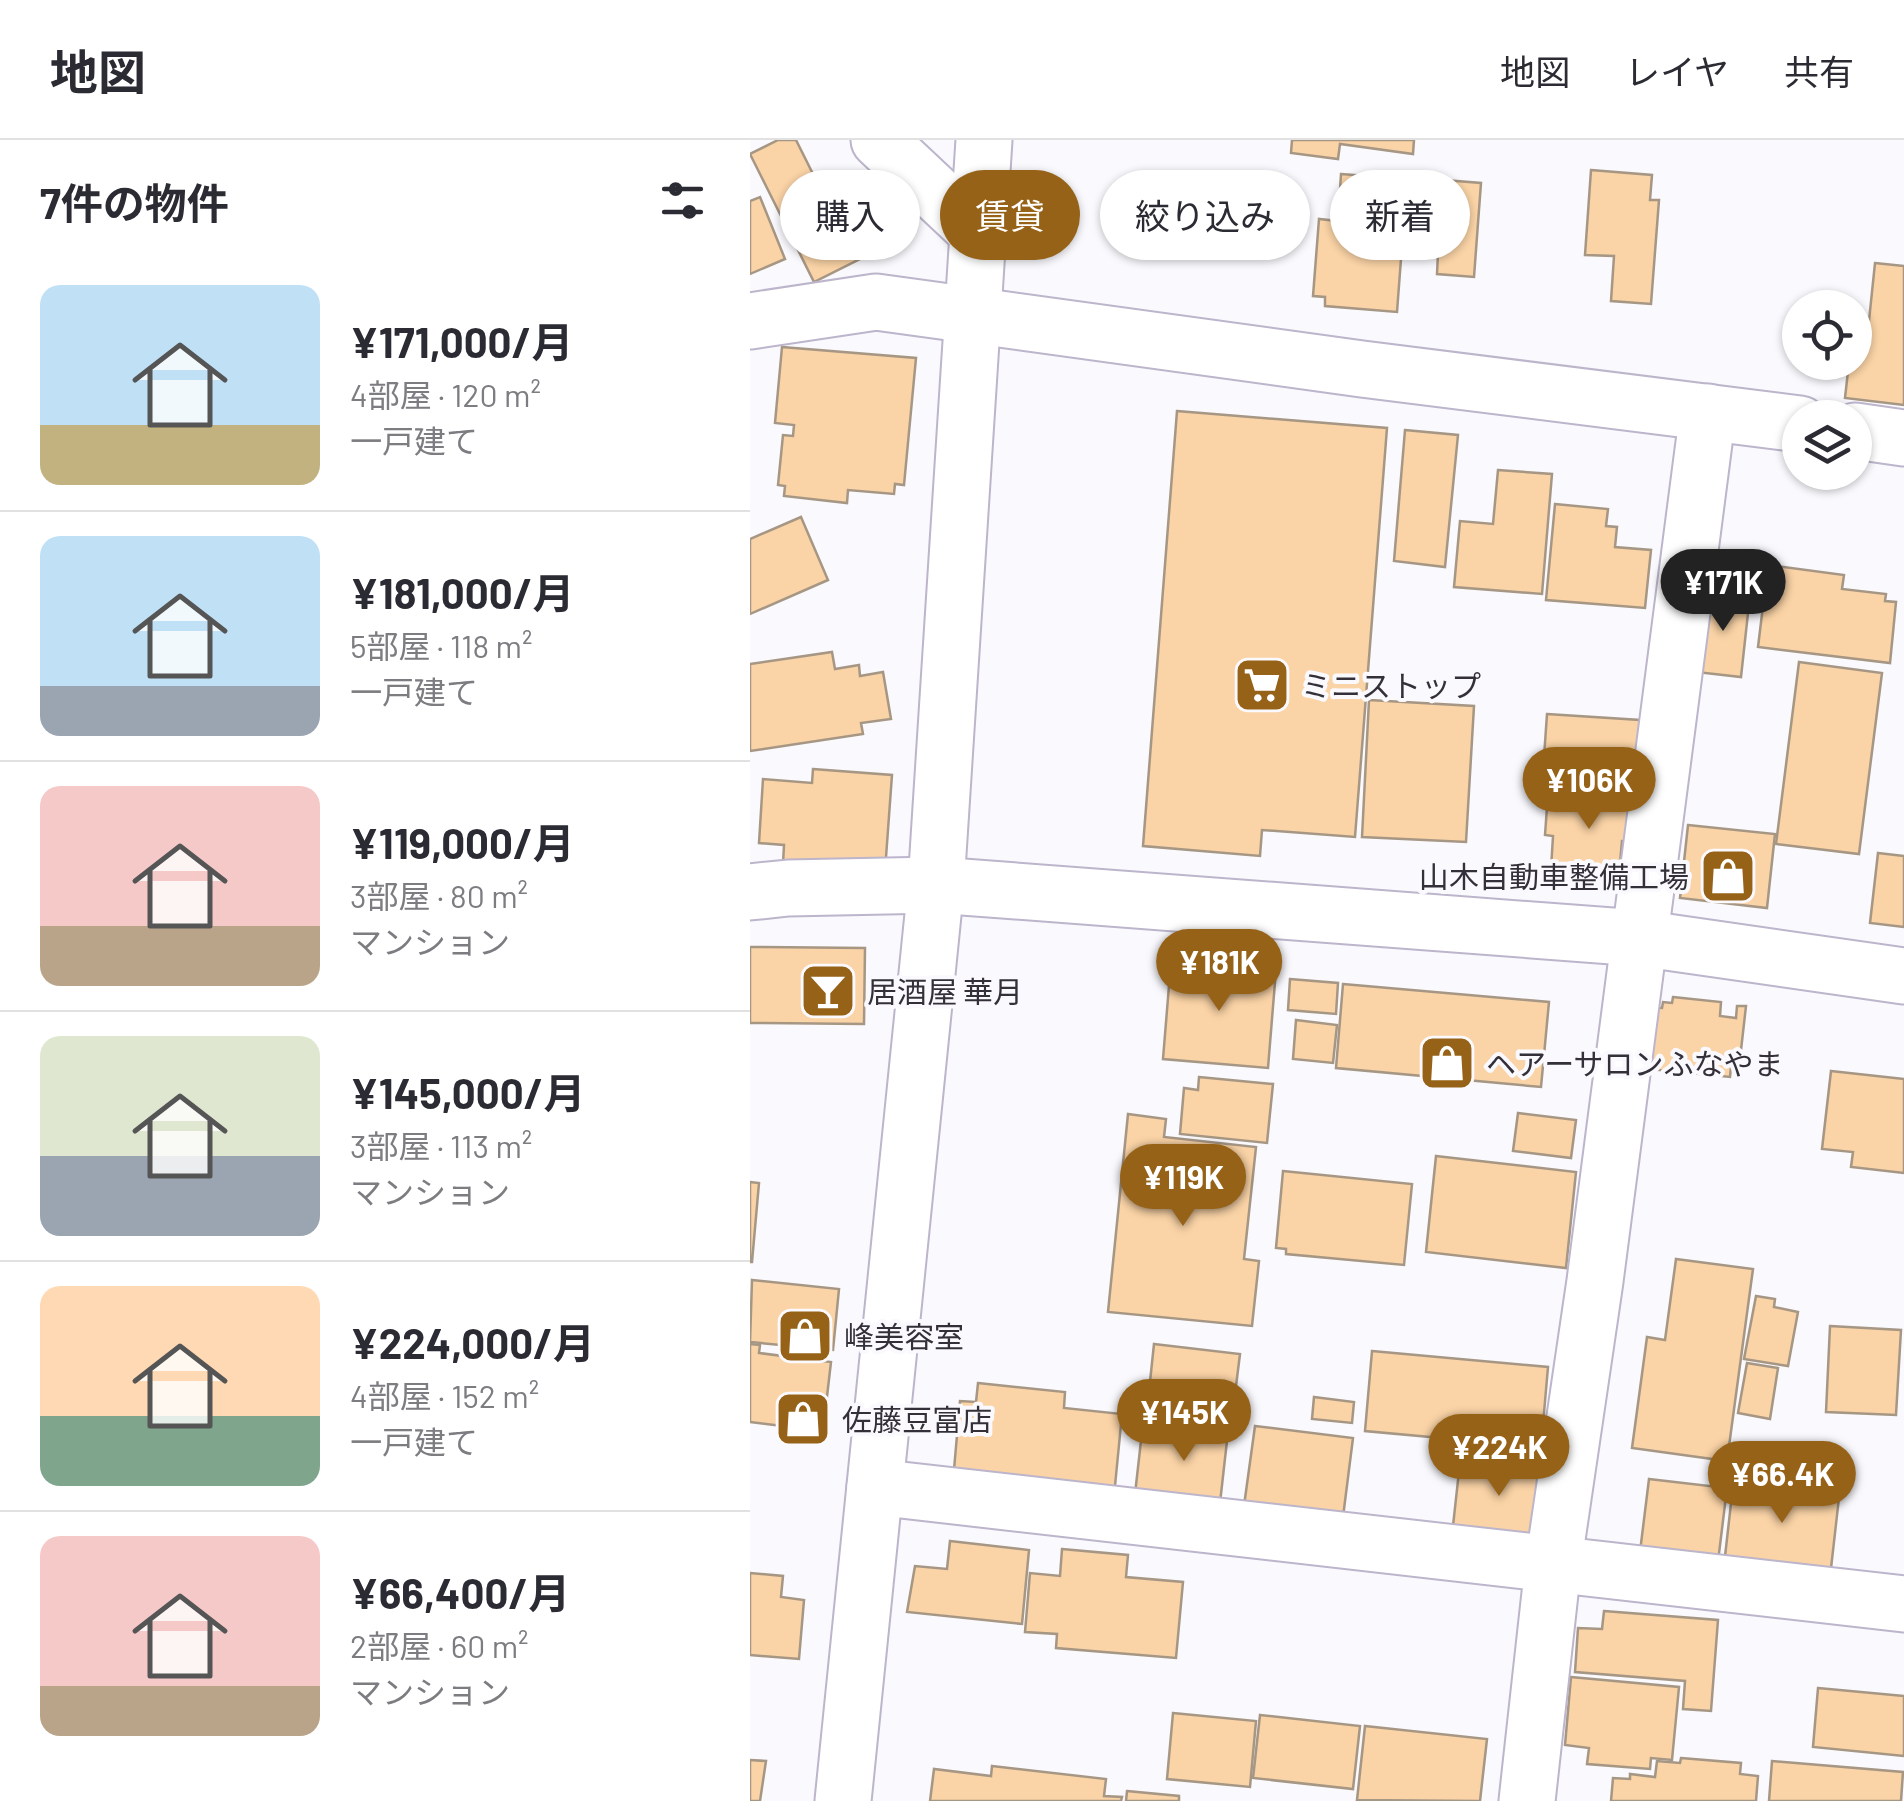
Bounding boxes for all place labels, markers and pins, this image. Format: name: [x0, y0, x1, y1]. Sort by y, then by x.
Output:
pin: ¥171K: [1653, 549, 1793, 634]
supermarket icon: ミニストップ: [1232, 655, 1292, 715]
place label: ミニストップ: [1301, 667, 1481, 703]
pin: ¥106K: [1519, 747, 1659, 832]
shop icon: 山木自動車整備工場: [1698, 846, 1758, 906]
place label: 山木自動車整備工場: [1419, 858, 1689, 894]
pin: ¥181K: [1149, 929, 1289, 1014]
bar icon: 居酒屋 華月: [798, 961, 858, 1021]
place label: 居酒屋 華月: [867, 973, 1023, 1009]
shop icon: ヘアーサロンふなやま: [1417, 1033, 1477, 1093]
place label: ヘアーサロンふなやま: [1486, 1045, 1784, 1081]
pin: ¥119K: [1113, 1144, 1253, 1229]
shop icon: 峰美容室: [775, 1306, 835, 1366]
place label: 峰美容室: [844, 1318, 964, 1354]
pin: ¥145K: [1114, 1379, 1254, 1464]
shop icon: 佐藤豆富店: [773, 1389, 833, 1449]
place label: 佐藤豆富店: [842, 1401, 992, 1437]
pin: ¥224K: [1429, 1414, 1569, 1499]
pin: ¥66.4K: [1701, 1441, 1863, 1526]

